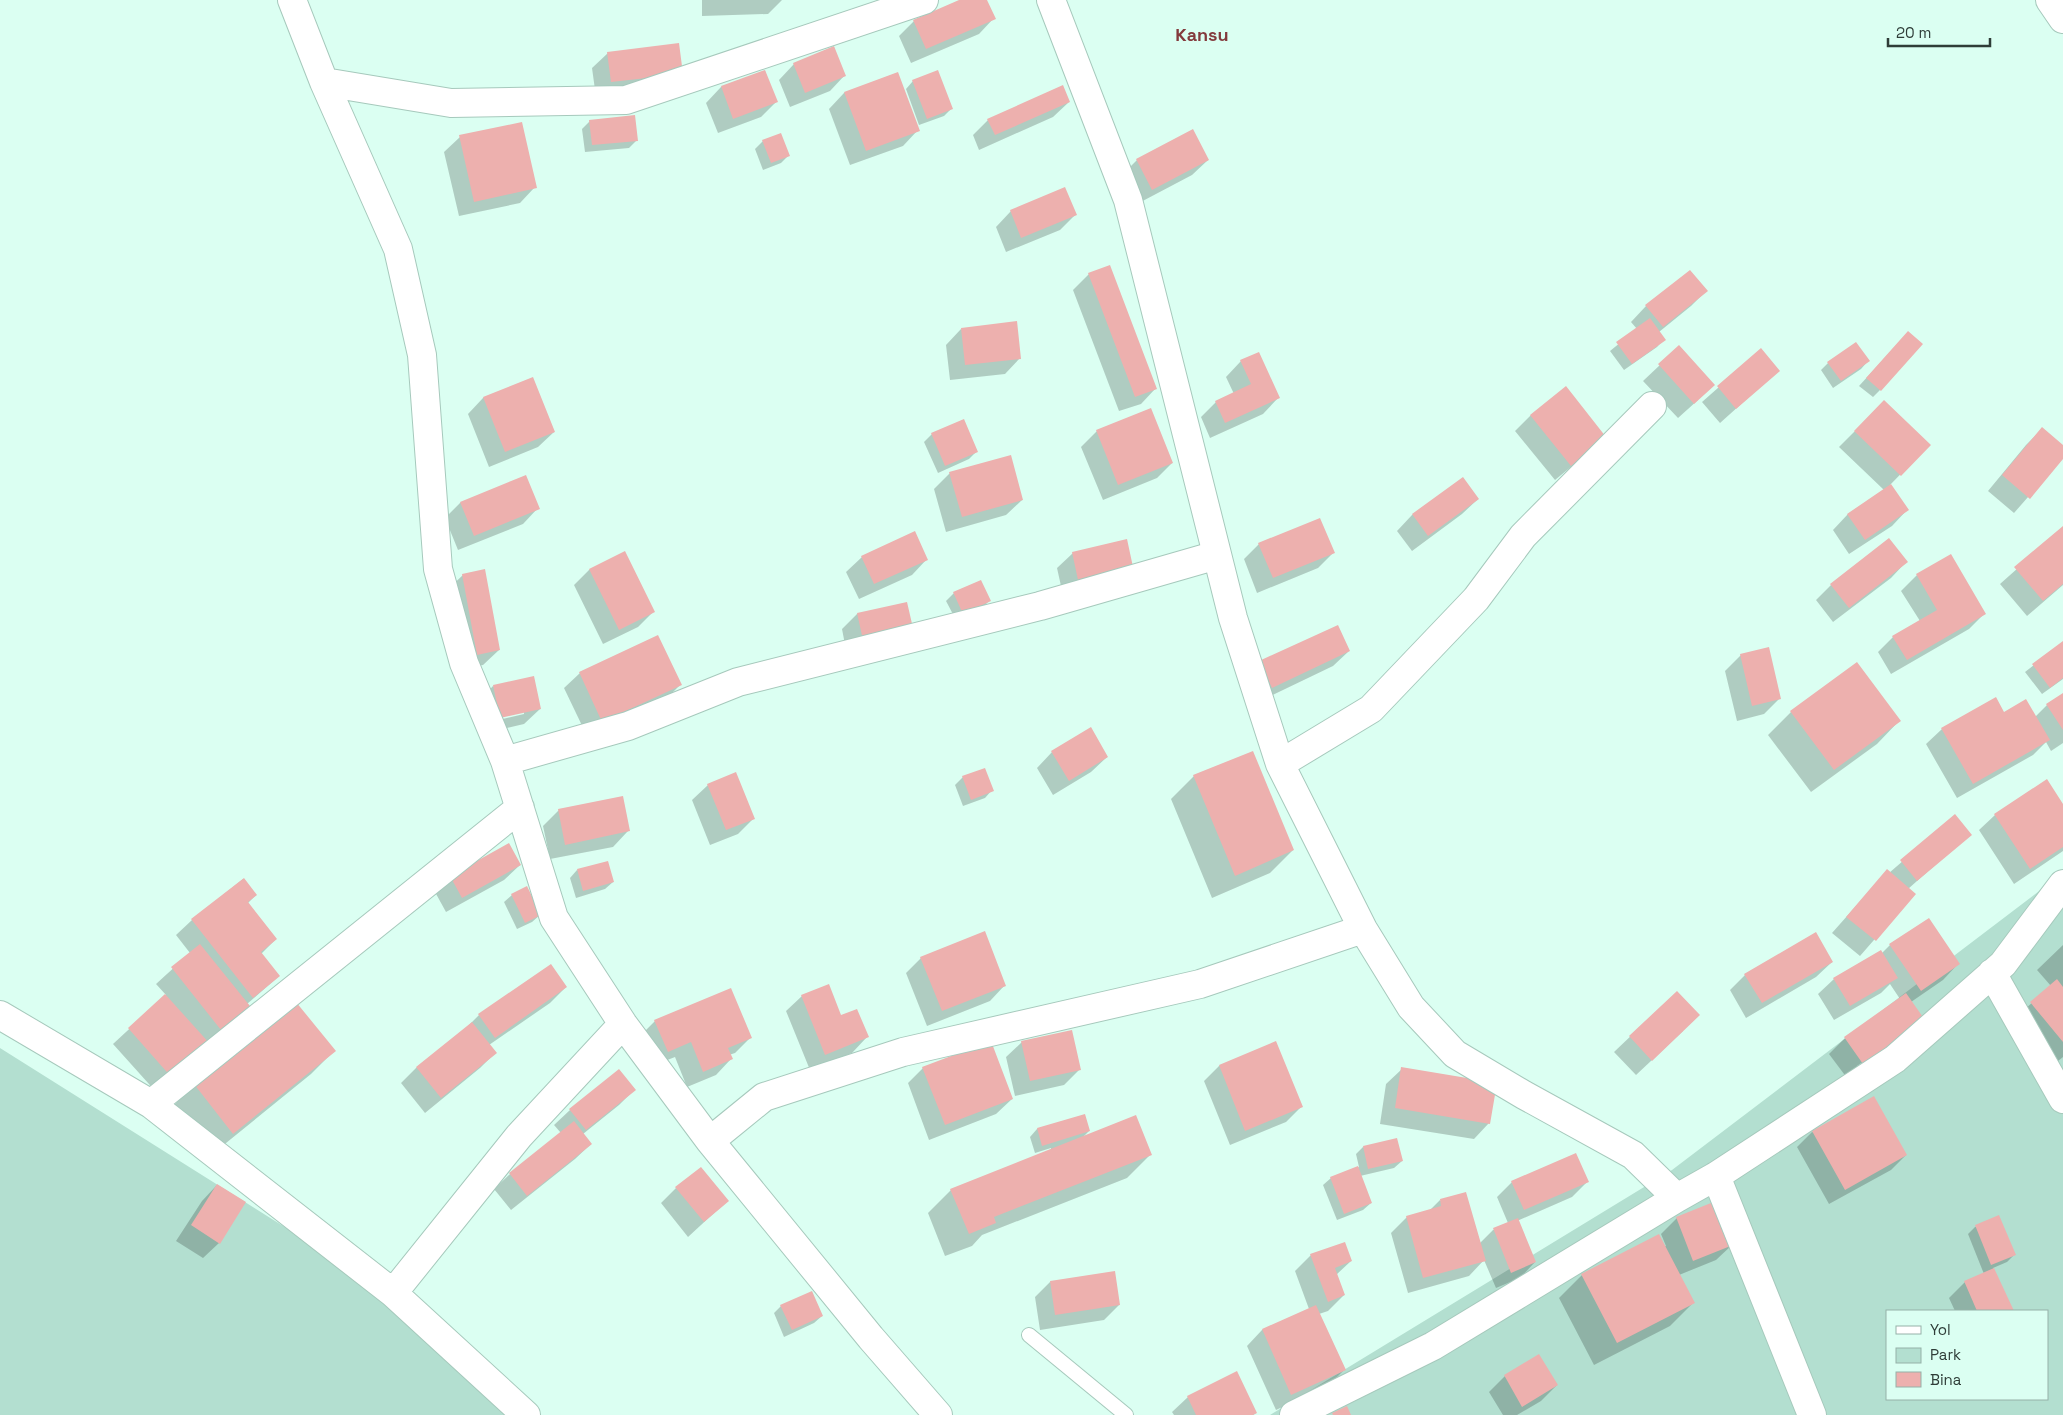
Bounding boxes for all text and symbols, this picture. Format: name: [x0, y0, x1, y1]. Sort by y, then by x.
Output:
scale bar: [1888, 15, 1990, 47]
district label: Kansu: [1175, 23, 1229, 46]
text: 20 m: [1896, 23, 1931, 42]
legend: [1886, 1310, 2048, 1400]
text: Yol: [1930, 1320, 1951, 1339]
text: Park: [1930, 1345, 1961, 1364]
text: Bina: [1930, 1370, 1962, 1389]

